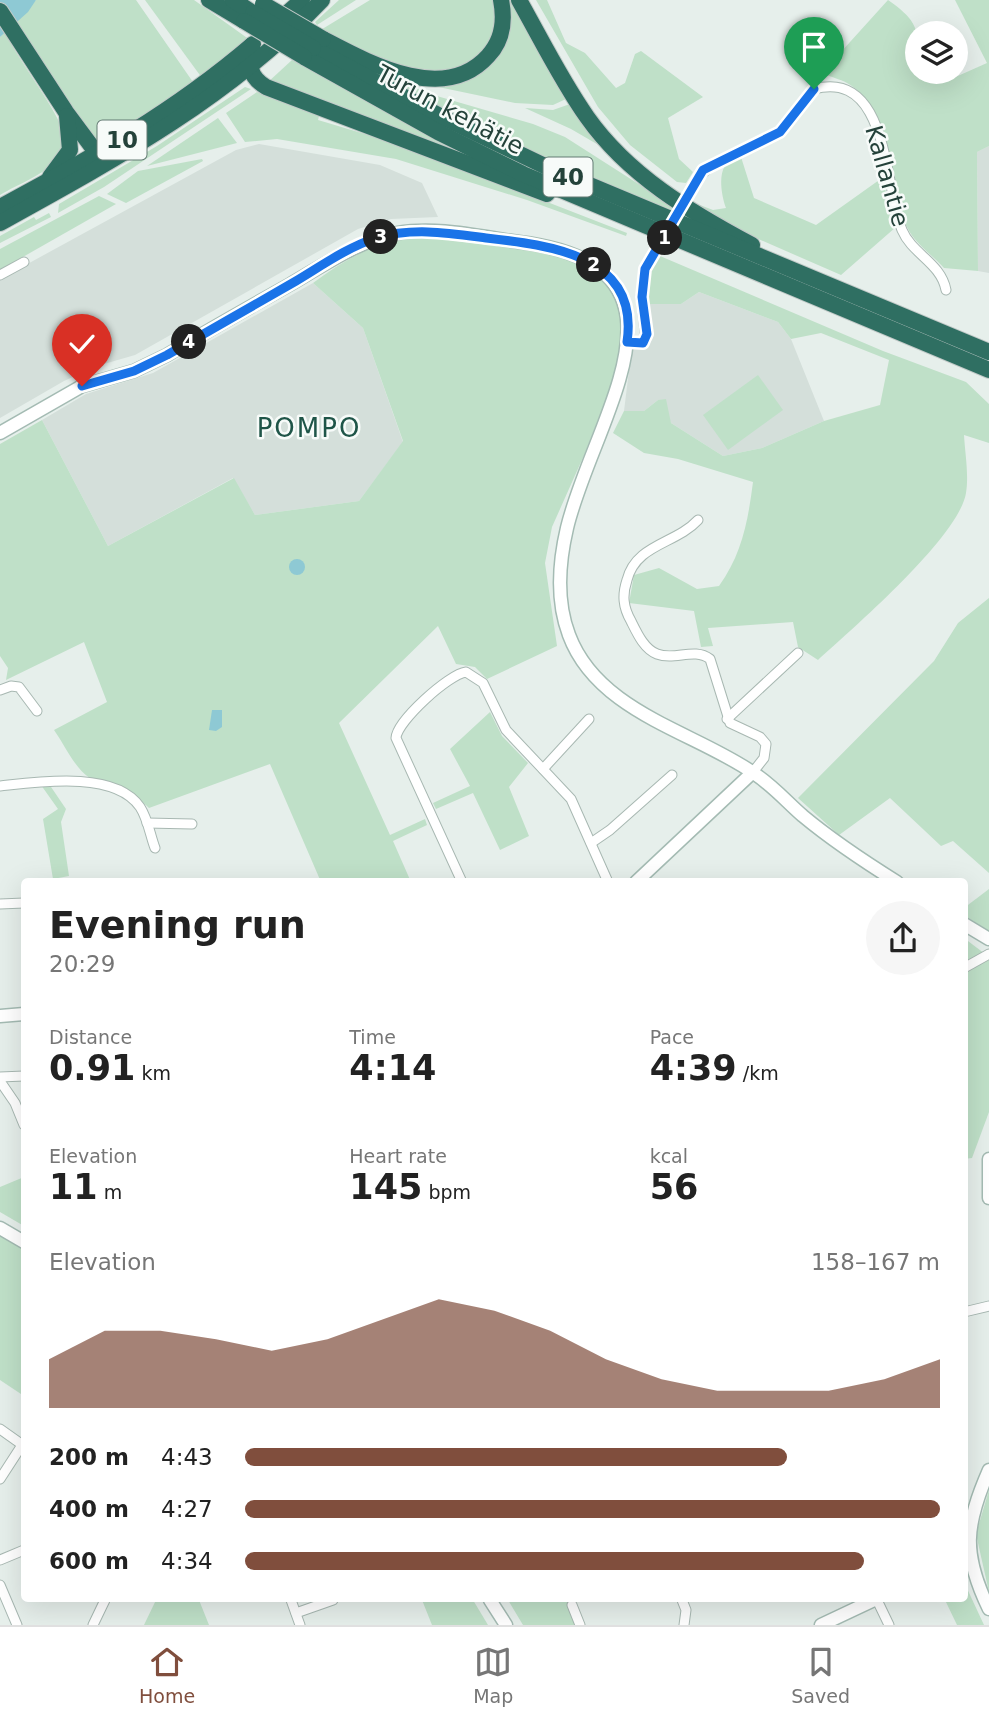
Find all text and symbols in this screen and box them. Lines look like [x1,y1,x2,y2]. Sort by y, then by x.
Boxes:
pin [784,17,844,89]
map controls [905,21,968,84]
button: layers [905,21,968,84]
icon: arrive [795,28,833,66]
street label: Turun kehätie [371,59,528,161]
road number: 10 [97,120,146,160]
street label: Kallantie [859,122,915,230]
road number: 40 [544,158,592,196]
pin: 3 [364,219,398,254]
pin: 1 [648,220,682,256]
text: 3 [374,225,387,247]
text: 1 [658,226,671,248]
pin: 2 [576,247,612,282]
text: 2 [587,253,600,275]
pin [52,314,112,386]
pin: 4 [172,324,206,360]
icon: check [63,325,101,363]
text: 4 [182,330,195,352]
district label: POMPO [257,413,361,443]
button: share [866,901,940,975]
text: Evening run [49,903,306,947]
text: 20:29 [49,951,115,977]
text: Distance [49,1026,132,1048]
text: Time [349,1026,396,1048]
text: Pace [650,1026,694,1048]
text: 0.91 [49,1048,135,1088]
text: 4:14 [349,1048,436,1088]
text: 4:39 [650,1048,737,1088]
text: km [135,1062,171,1084]
text: /km [737,1062,779,1084]
text: Elevation [49,1145,137,1167]
text: Heart rate [349,1145,447,1167]
text: kcal [650,1145,688,1167]
text: 11 [49,1167,98,1207]
text: 145 [349,1167,422,1207]
text: 56 [650,1167,698,1207]
text: m [98,1181,122,1203]
text: bpm [422,1181,471,1203]
text: Elevation [49,1249,156,1275]
text: 158–167 m [811,1249,940,1275]
text: 200 m [49,1444,129,1470]
text: 4:43 [161,1444,213,1470]
text: 400 m [49,1496,129,1522]
text: 4:27 [161,1496,213,1522]
text: 600 m [49,1548,129,1574]
text: 4:34 [161,1548,213,1574]
tab: Home [139,1643,195,1707]
tab: Map [473,1643,513,1707]
tab: Saved [791,1643,850,1707]

